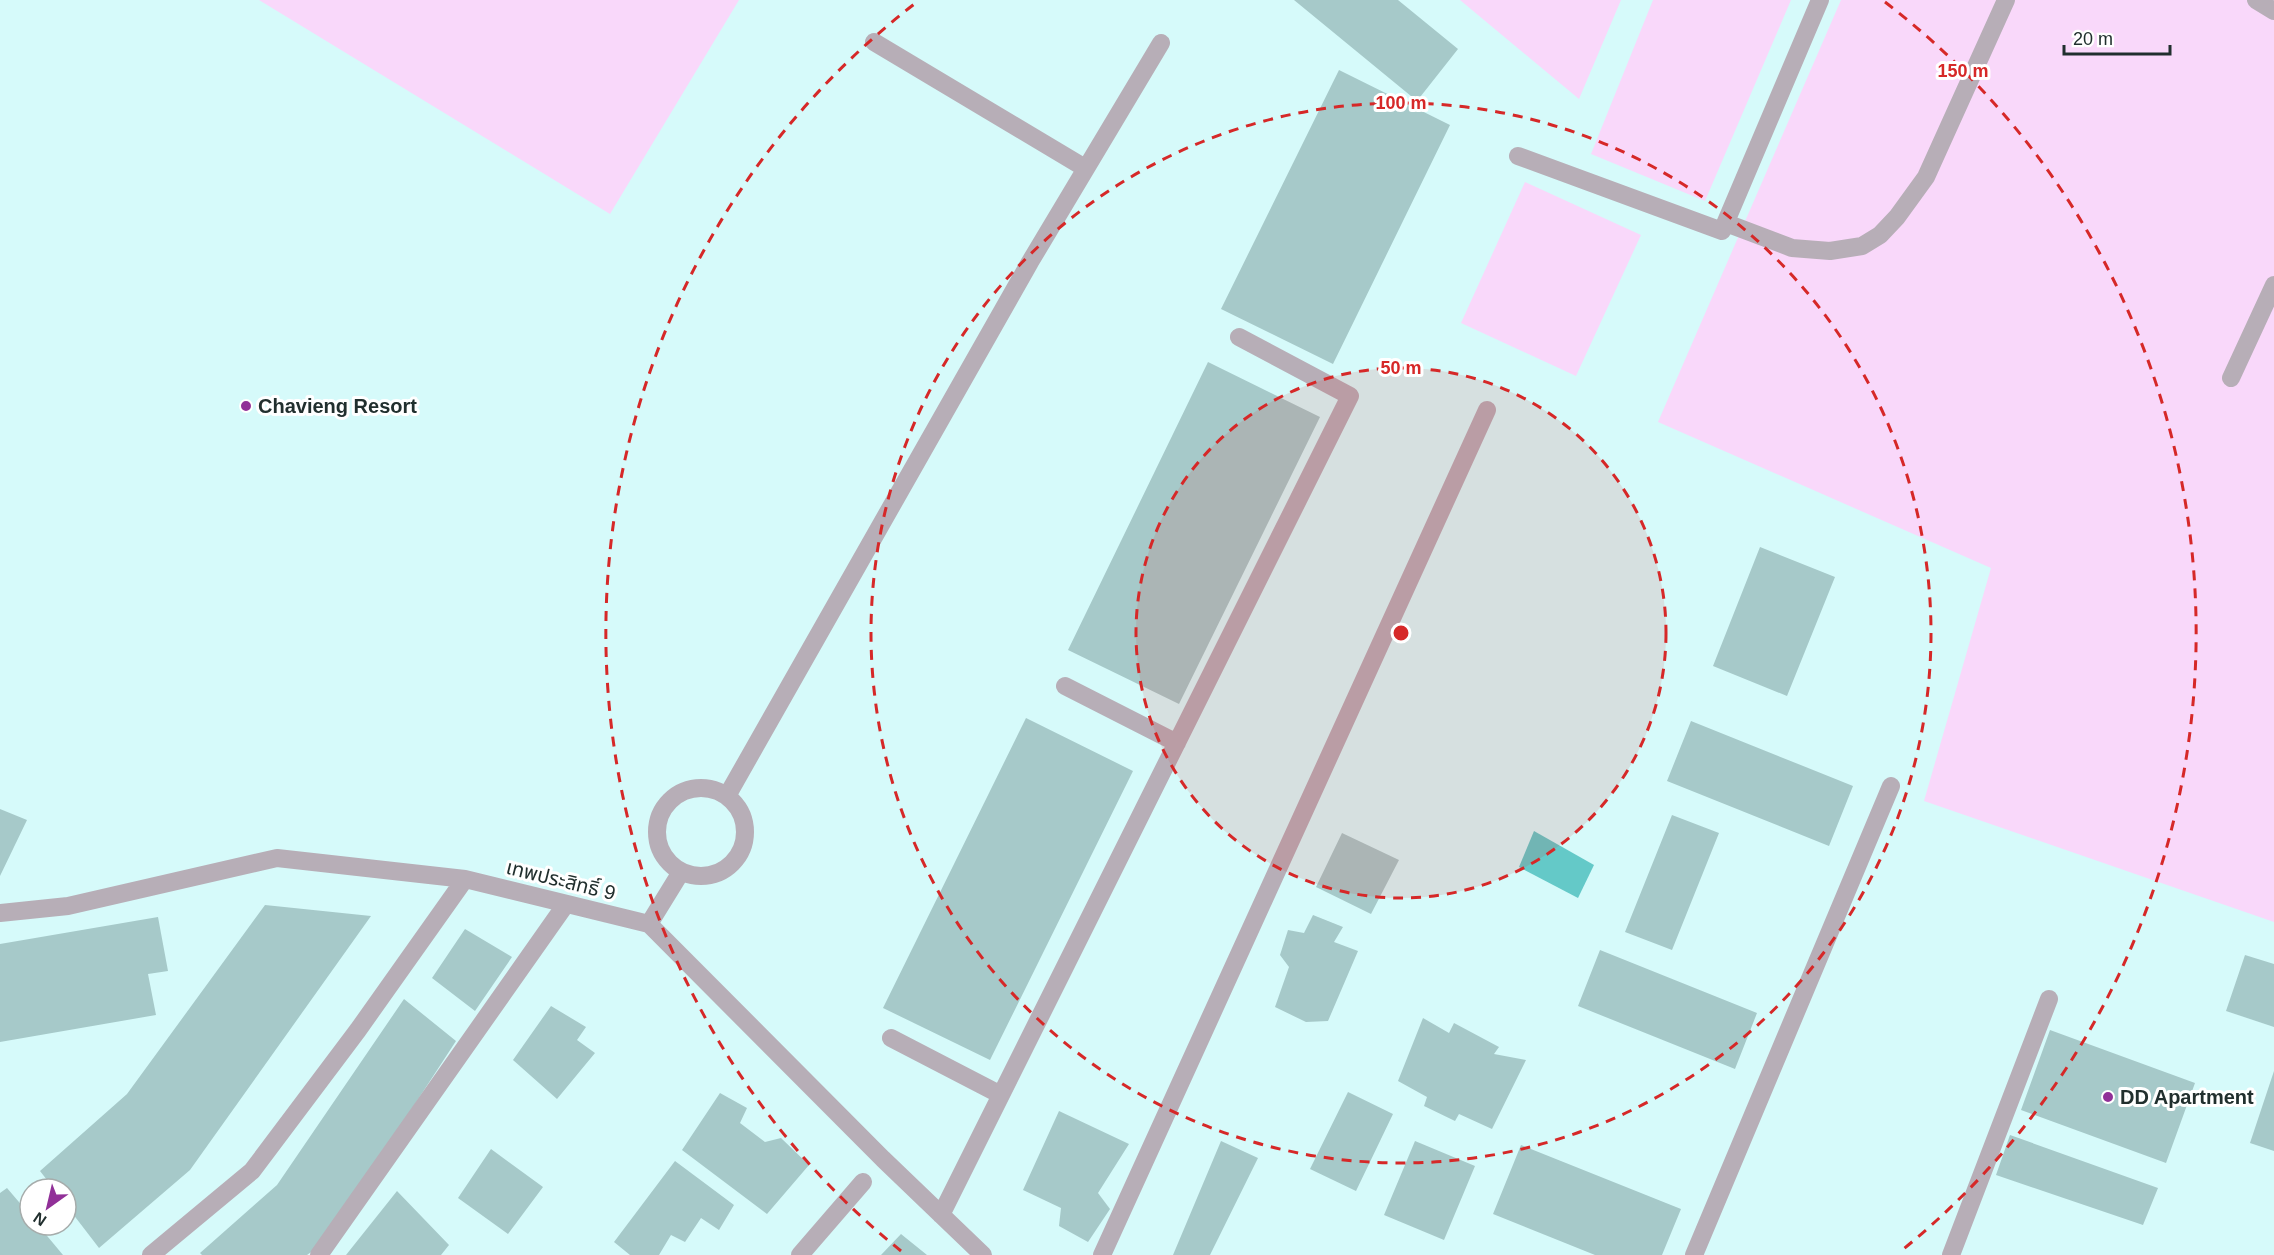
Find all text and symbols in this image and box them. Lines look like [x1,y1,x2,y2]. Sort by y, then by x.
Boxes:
scale bar [2064,18,2170,56]
text: 20 m [2073,29,2113,49]
text: 150 m [1937,61,1989,81]
text: 100 m [1375,93,1427,113]
text: 50 m [1380,358,1422,378]
place label: Chavieng Resort [258,395,417,417]
marker: Chavieng Resort [239,399,253,413]
centre of rings [1391,623,1411,643]
street label: เทพประสิทธิ์ 9 [504,855,618,904]
place label: DD Apartment [2120,1086,2254,1108]
marker: DD Apartment [2101,1090,2115,1104]
north arrow [18,1177,78,1237]
text: N [30,1209,49,1229]

